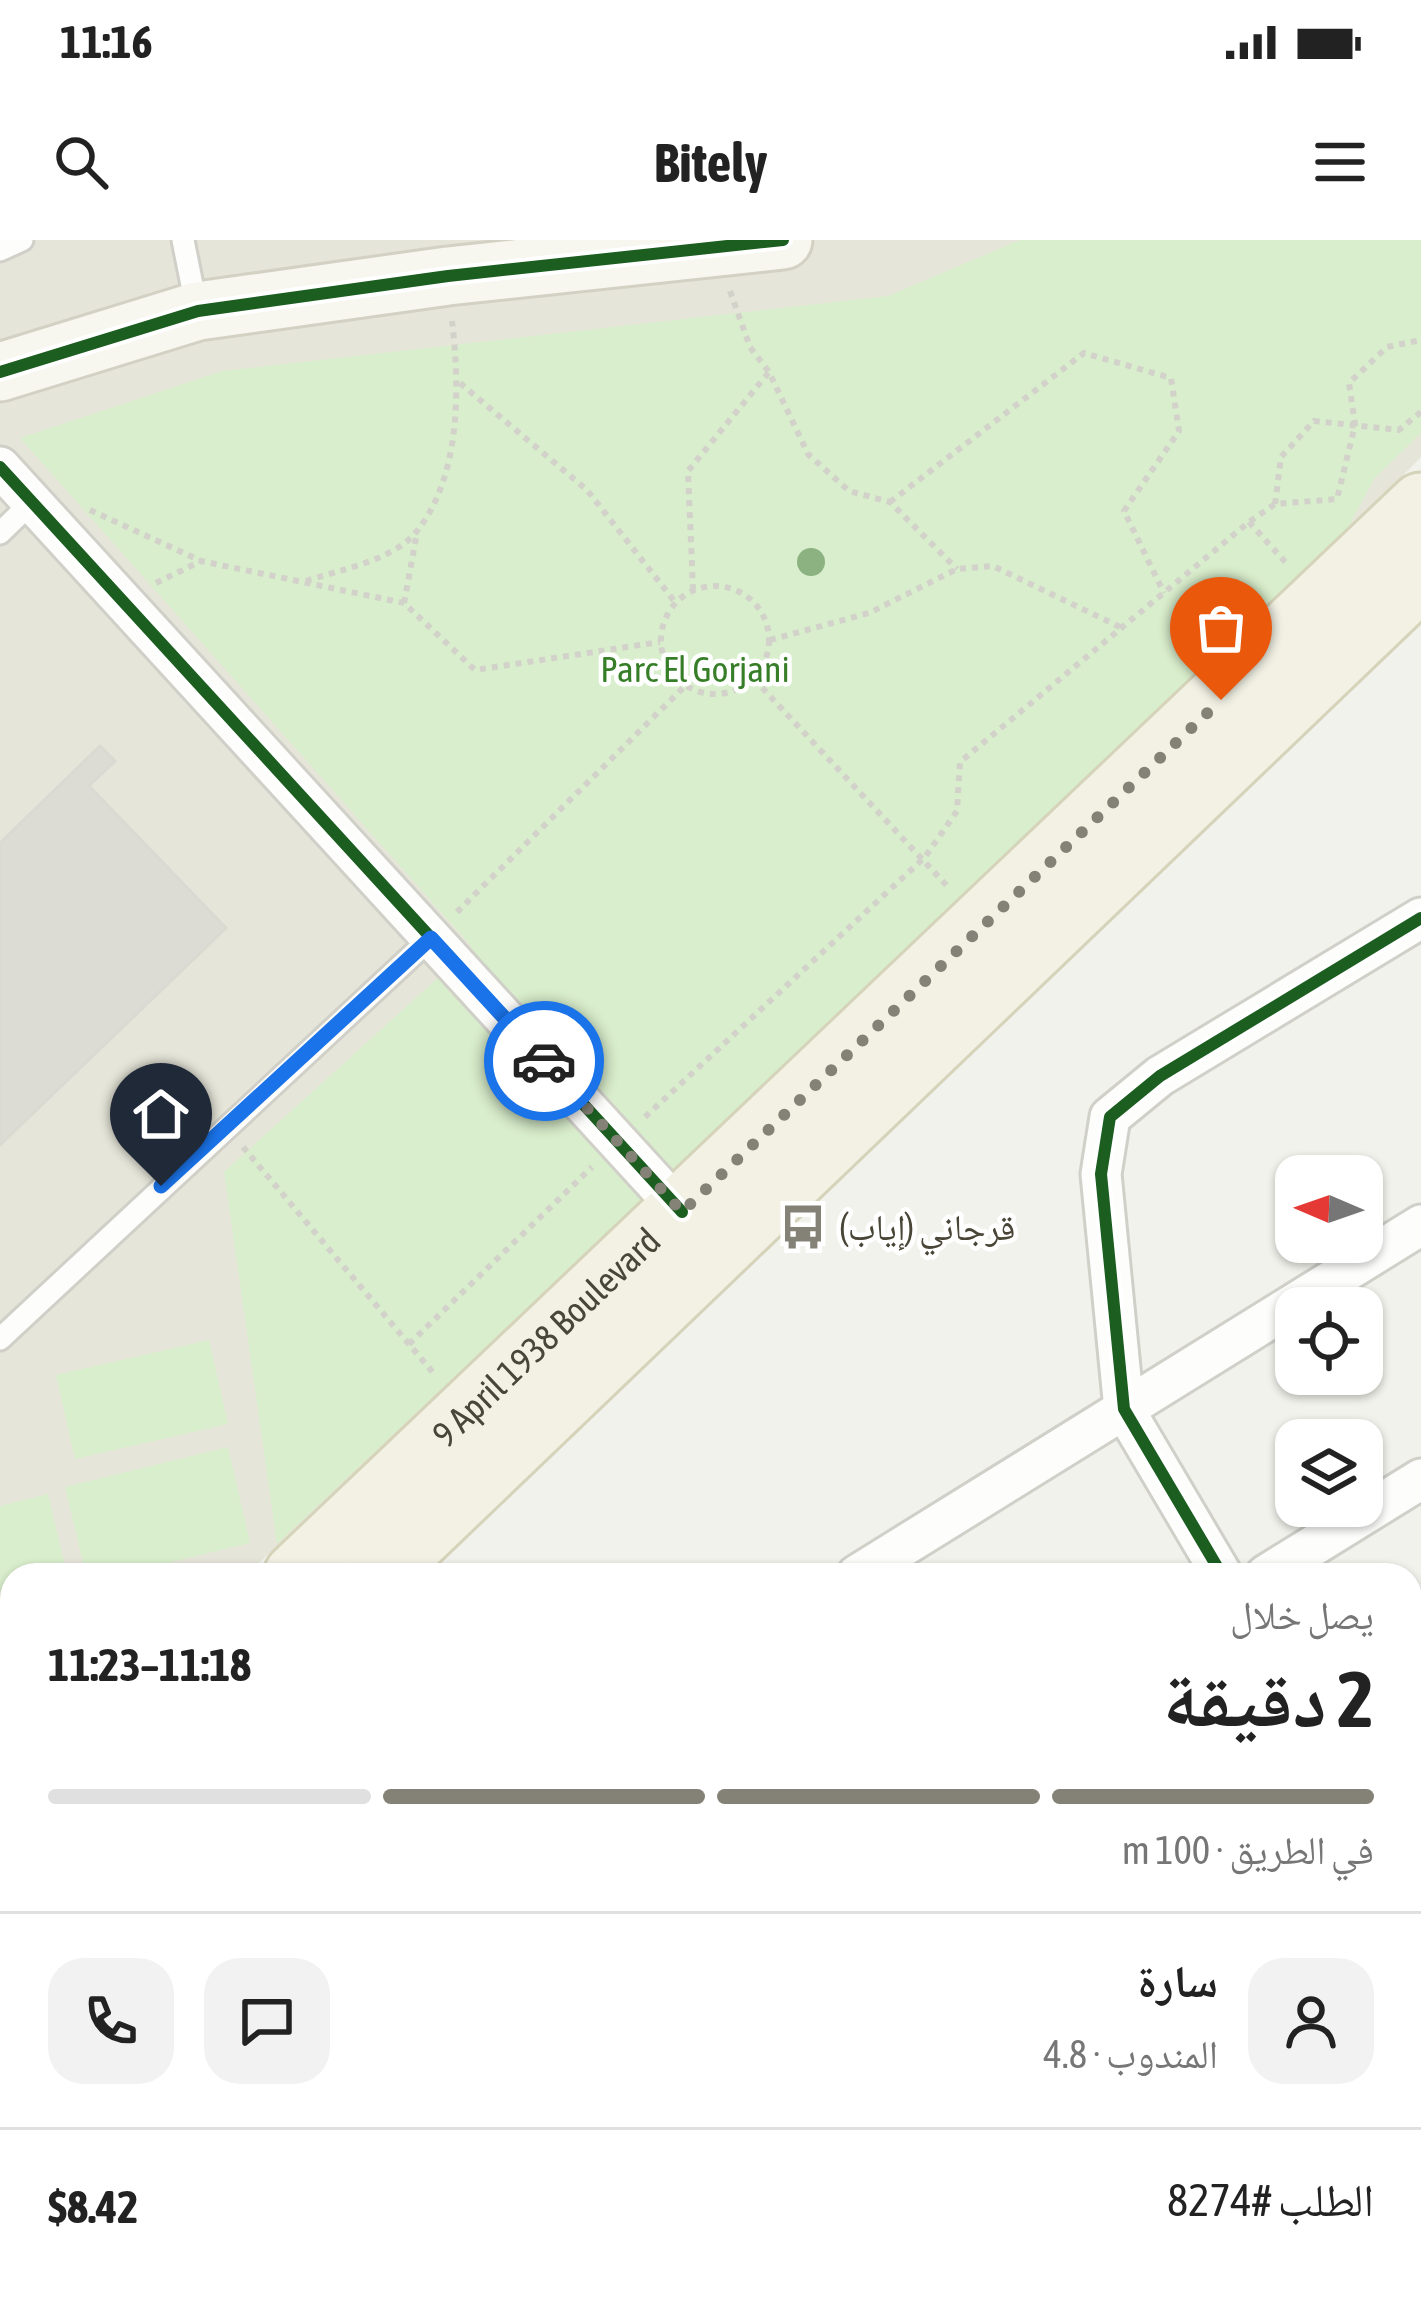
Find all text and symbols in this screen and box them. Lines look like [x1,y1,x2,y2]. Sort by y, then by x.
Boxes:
text: 11:16 [60,16,153,68]
icon: search [48,129,114,195]
icon: menu [1307,129,1373,195]
text: Bitely [654,132,767,193]
pin [1170,577,1272,700]
icon: bag [1188,595,1254,661]
park label: Parc El Gorjani [600,648,790,690]
courier [484,1001,604,1121]
icon: car [511,1028,577,1094]
pin [110,1063,212,1186]
icon: home [128,1081,194,1147]
north arrow [1275,1155,1383,1263]
map controls [1275,1155,1383,1527]
bus stop icon: قرجاني (إياب) [778,1202,828,1252]
place label: قرجاني (إياب) [839,1206,1015,1256]
street label: 9 April 1938 Boulevard [424,1219,668,1455]
button: locate [1275,1287,1383,1395]
button: layers [1275,1419,1383,1527]
text: يصل خلال [1230,1593,1374,1637]
text: 11:18–11:23 [48,1639,251,1691]
text: 2 دقيقة [1163,1654,1374,1744]
text: في الطريق · 100 m [1122,1828,1374,1872]
text: سارة [1137,1955,1218,2007]
button: phone [48,1958,174,2084]
button: chat [204,1958,330,2084]
button: person [1248,1958,1374,2084]
text: المندوب · 4.8 [1043,2032,1218,2076]
text: الطلب #8274 [1167,2174,1374,2226]
text: $8.42 [48,2181,138,2233]

